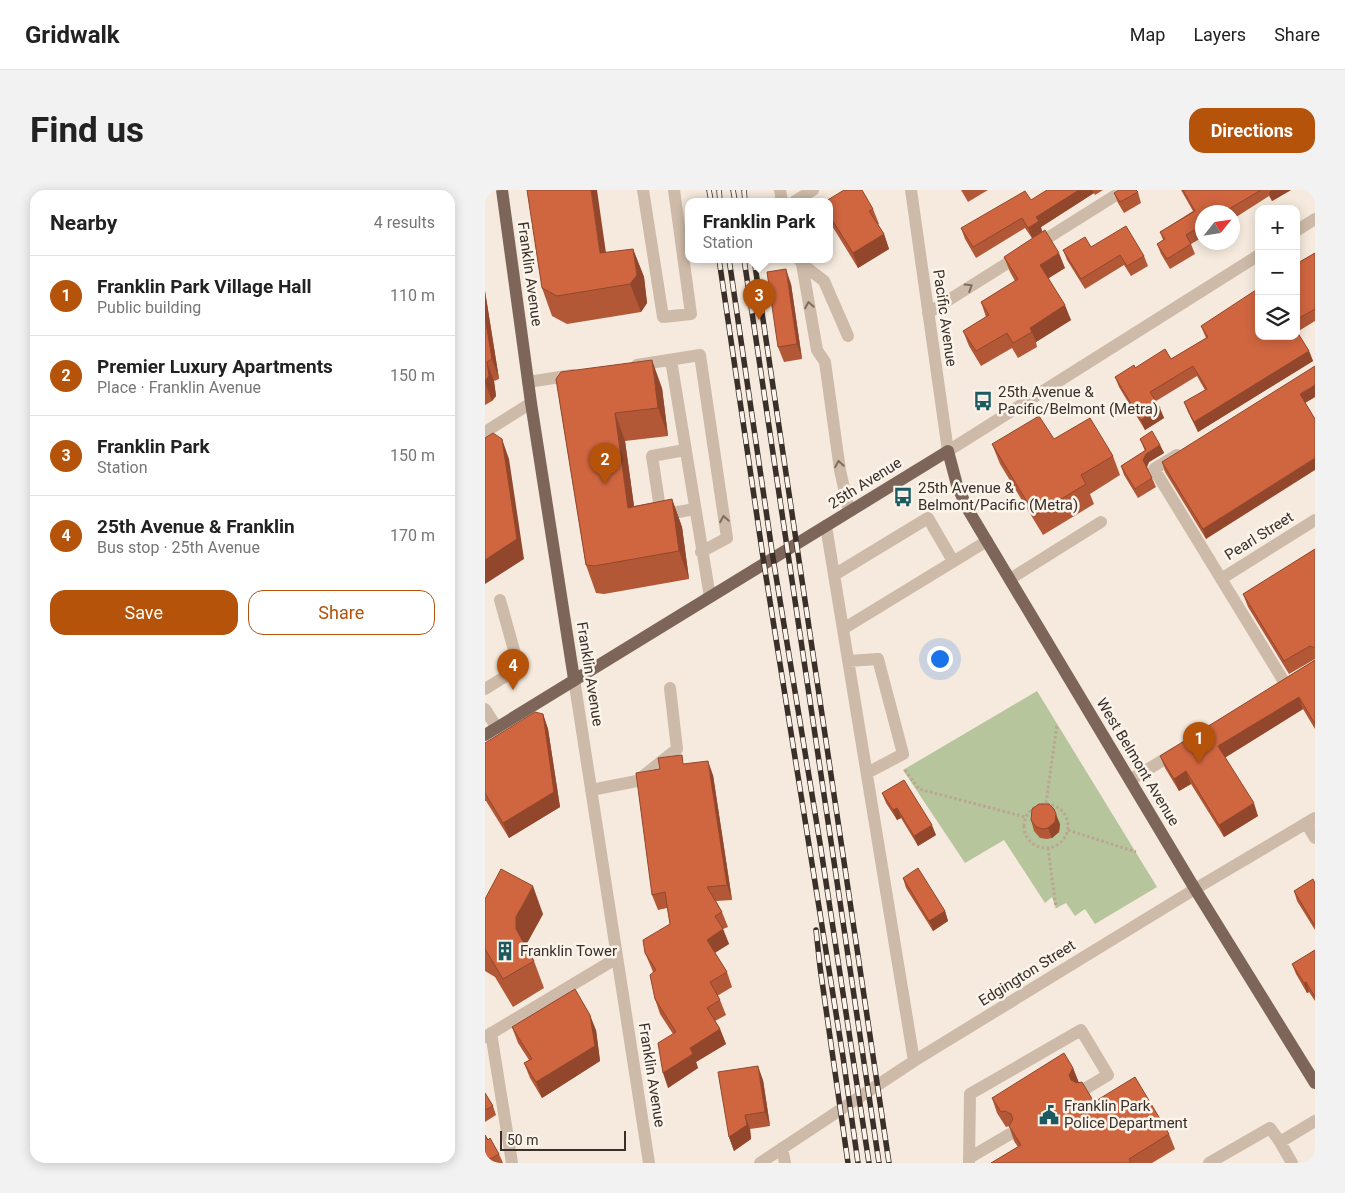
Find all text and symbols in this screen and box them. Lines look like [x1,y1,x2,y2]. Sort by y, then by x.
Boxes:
text: Gridwalk [25,21,120,49]
text: Map [1130,24,1165,45]
text: Layers [1193,24,1246,45]
text: Share [1274,24,1320,45]
button: Directions [1189,108,1315,153]
text: Find us [30,110,144,151]
popup [685,198,833,263]
north arrow [1195,205,1240,250]
map controls [1255,205,1300,340]
button: + [1255,205,1300,250]
text: Franklin Park [703,210,815,233]
text: Nearby [50,211,117,235]
text: 4 results [374,213,435,232]
street label: Franklin Avenue [514,221,546,327]
text: Station [703,233,753,252]
button: − [1255,250,1300,295]
street label: Pacific Avenue [929,268,961,368]
text: Franklin Park Village Hall [97,275,312,298]
pin: 3 [743,279,775,320]
one-way arrow [964,283,973,293]
text: 1 [61,286,71,305]
text: 110 m [390,286,435,305]
button: layers [1255,295,1300,340]
text: Public building [97,298,201,317]
one-way arrow [805,301,815,310]
text: Premier Luxury Apartments [97,355,333,378]
text: 2 [61,366,71,385]
text: 150 m [390,366,435,385]
text: Place · Franklin Avenue [97,378,261,397]
place label: 25th Avenue & Pacific/Belmont (Metra) [998,383,1158,418]
bus stop icon: 25th Avenue & Pacific/Belmont (Metra) [972,390,994,412]
text: Franklin Park [97,435,210,458]
pin: 2 [589,443,621,484]
text: 3 [61,446,71,465]
text: 150 m [390,446,435,465]
street label: 25th Avenue [825,453,905,513]
text: Station [97,458,148,477]
one-way arrow [835,459,845,468]
place label: 25th Avenue & Belmont/Pacific (Metra) [918,479,1078,514]
bus stop icon: 25th Avenue & Belmont/Pacific (Metra) [892,486,914,508]
street label: Pearl Street [1221,508,1297,564]
text: 25th Avenue & Franklin [97,515,295,538]
one-way arrow [720,515,730,523]
text: 4 [61,526,71,545]
text: 170 m [390,526,435,545]
text: Bus stop · 25th Avenue [97,538,260,557]
button: Save [50,590,238,635]
button: Share [248,590,435,635]
street label: Franklin Avenue [573,621,607,727]
your location [927,646,953,672]
pin: 4 [497,649,529,690]
street label: West Belmont Avenue [1093,695,1183,829]
pin: 1 [1183,722,1215,763]
street label: Edgington Street [975,936,1079,1010]
building icon: Franklin Tower [494,940,516,962]
place label: Franklin Tower [520,942,617,960]
street label: Franklin Avenue [635,1022,669,1128]
place label: Franklin Park Police Department [1064,1097,1188,1132]
public building icon: Franklin Park Police Department [1038,1104,1060,1126]
scale bar [500,1128,626,1151]
text: 50 m [507,1132,539,1148]

